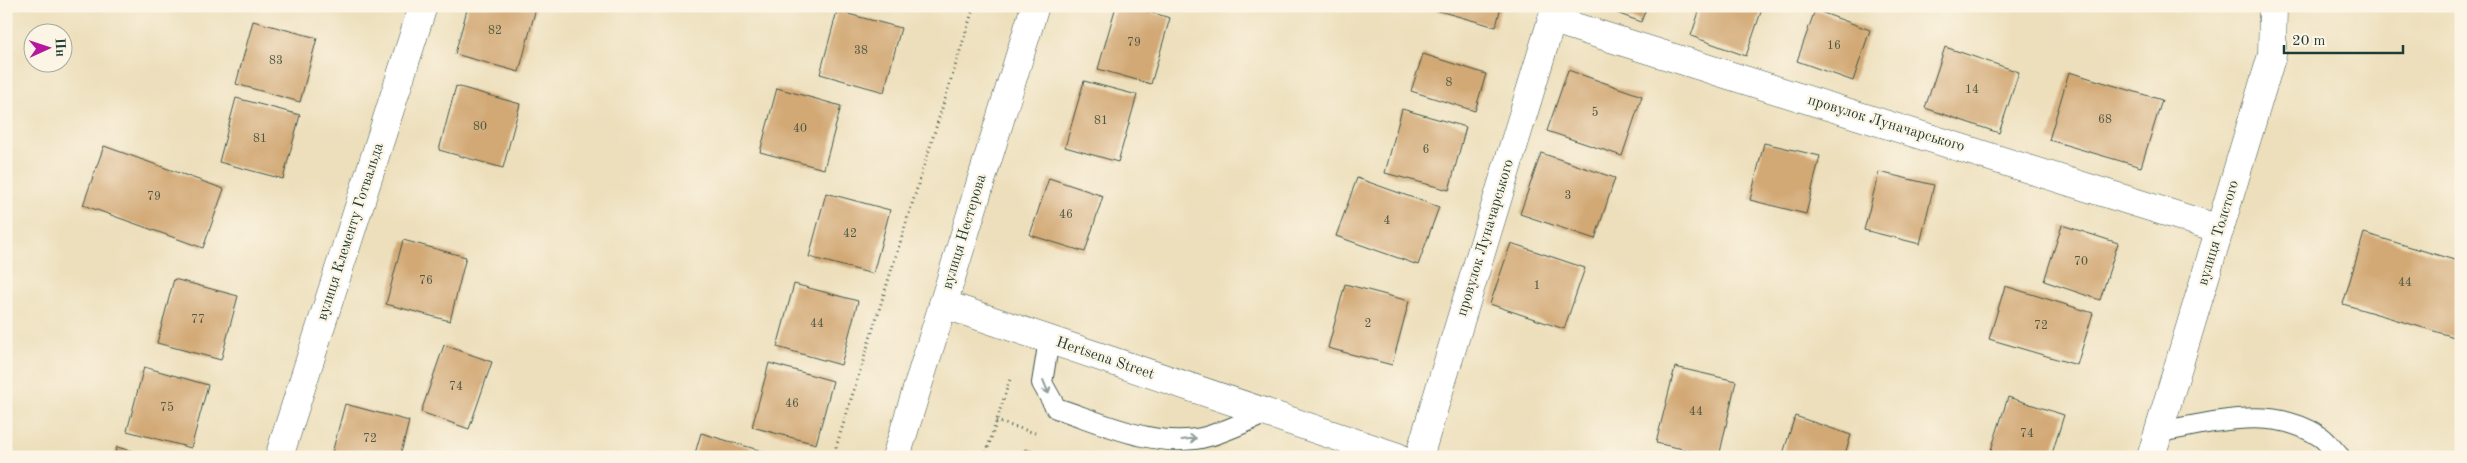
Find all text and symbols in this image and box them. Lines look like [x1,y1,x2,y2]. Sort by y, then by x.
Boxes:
north arrow [22,22,72,72]
scale bar [2284,22,2403,54]
house number: 82 [488,25,502,37]
text: 20 m [2292,34,2326,49]
text: Пн [52,37,67,57]
house number: 79 [1127,37,1141,49]
house number: 16 [1827,40,1841,52]
house number: 38 [854,45,868,57]
house number: 83 [269,55,283,67]
house number: 8 [1446,77,1453,89]
house number: 14 [1965,84,1979,96]
street label: провулок Луначарського [1806,93,1966,155]
house number: 5 [1592,106,1599,119]
house number: 68 [2098,114,2112,126]
house number: 81 [1094,115,1108,127]
house number: 80 [473,121,487,133]
house number: 40 [793,123,807,135]
house number: 81 [253,133,267,145]
street label: вулиця Клементу Готвальда [315,141,387,323]
house number: 6 [1423,144,1430,156]
street label: провулок Луначарського [1455,158,1517,318]
street label: вулиця Нестерова [940,172,990,291]
street label: вулиця Толстого [2196,179,2242,287]
house number: 3 [1565,190,1571,202]
house number: 79 [147,191,161,203]
house number: 46 [1059,209,1073,221]
house number: 4 [1384,215,1391,227]
house number: 42 [843,228,857,240]
house number: 70 [2074,256,2088,268]
house number: 76 [419,275,433,287]
house number: 44 [2398,277,2412,289]
house number: 1 [1534,280,1540,292]
house number: 77 [191,314,205,326]
house number: 44 [810,318,824,330]
house number: 2 [1365,318,1371,330]
house number: 72 [2034,320,2048,332]
street label: Hertsena Street [1054,335,1156,383]
one-way arrow [1042,380,1051,395]
house number: 74 [449,381,463,393]
house number: 46 [785,398,799,410]
house number: 75 [160,401,174,414]
house number: 44 [1689,406,1703,418]
house number: 74 [2020,428,2034,440]
house number: 72 [363,433,377,445]
one-way arrow [1181,434,1197,444]

